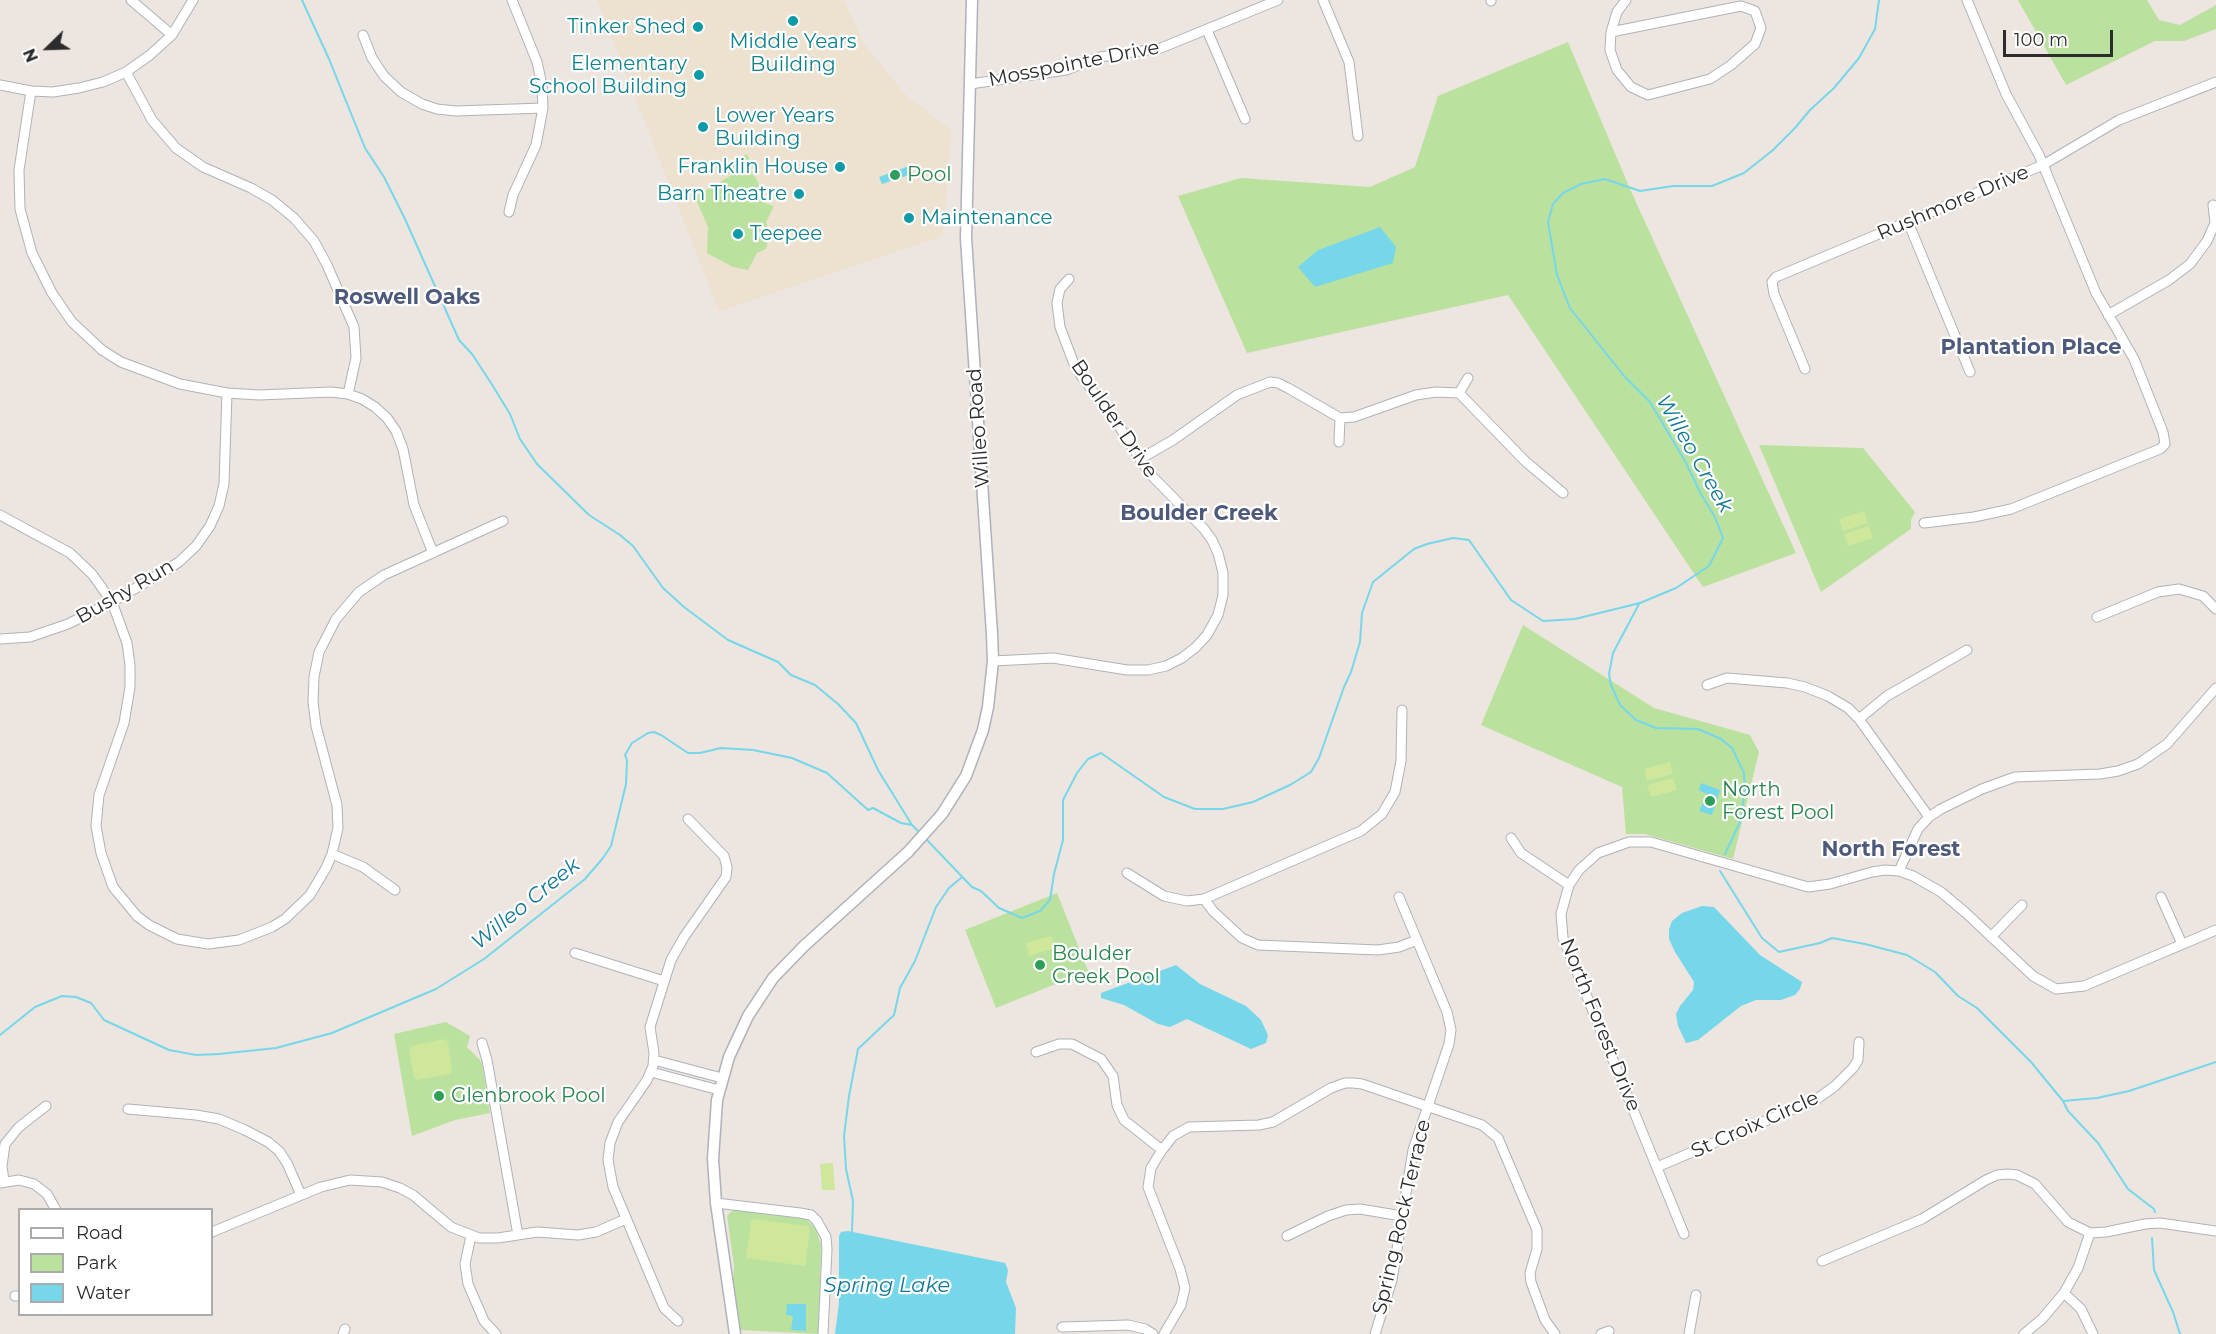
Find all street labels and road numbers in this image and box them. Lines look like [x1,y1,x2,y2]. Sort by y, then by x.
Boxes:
street label: Mosspointe Drive [987,36,1161,92]
street label: Rushmore Drive [1874,160,2032,246]
street label: Boulder Drive [1066,355,1162,483]
street label: Willeo Road [963,367,995,489]
street label: Bushy Run [72,554,178,630]
street label: North Forest Drive [1554,935,1646,1115]
street label: St Croix Circle [1687,1086,1823,1164]
street label: Spring Rock Terrace [1368,1117,1436,1317]

